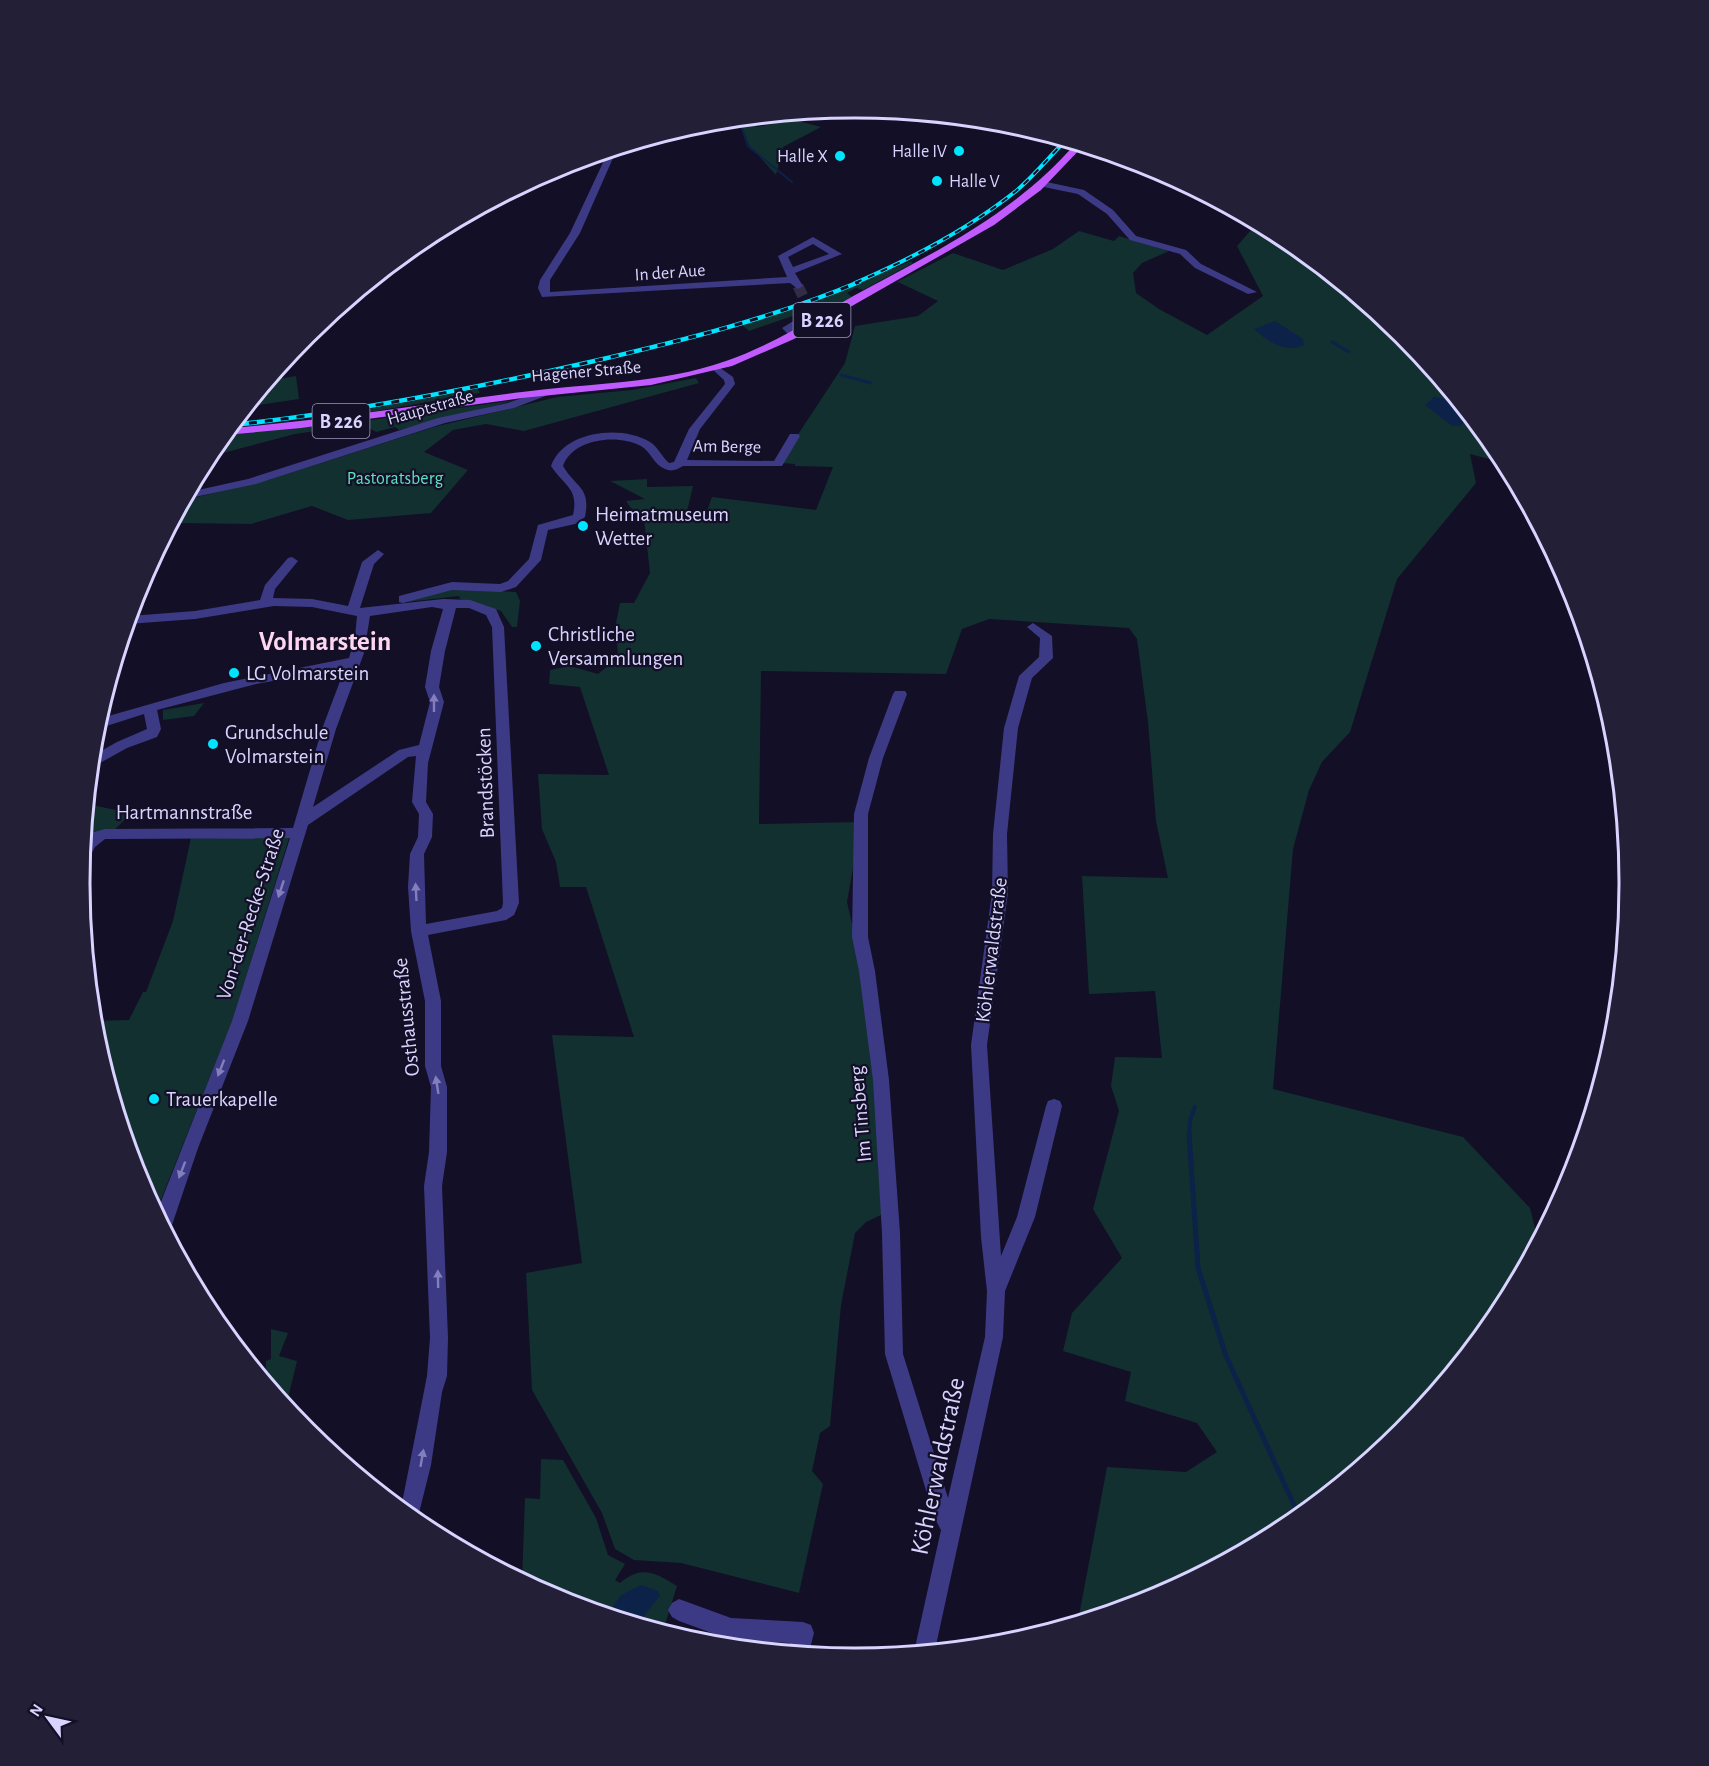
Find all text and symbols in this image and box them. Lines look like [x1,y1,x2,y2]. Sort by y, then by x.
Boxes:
place label: Halle IV [892,143,948,161]
marker: Halle IV [952,144,966,158]
place label: Halle X [777,148,828,166]
marker: Halle X [833,149,847,163]
place label: Halle V [949,173,1000,191]
marker: Halle V [930,174,944,188]
street label: In der Aue [634,262,706,284]
road number: B 226 [794,303,850,337]
street label: Hagener Straße [530,358,642,386]
street label: Hauptstraße [385,387,476,429]
road number: B 226 [312,404,370,438]
street label: Am Berge [693,437,761,457]
park label: Pastoratsberg [347,470,443,488]
place label: Heimatmuseum Wetter [595,504,729,549]
marker: Heimatmuseum Wetter [576,519,590,533]
place label: Christliche Versammlungen [548,624,683,669]
district label: Volmarstein [259,628,391,655]
marker: Christliche Versammlungen [529,639,543,653]
place label: LG Volmarstein [246,663,369,684]
marker: LG Volmarstein [227,666,241,680]
one-way arrow [429,693,439,712]
place label: Grundschule Volmarstein [225,722,329,767]
street label: Brandstöcken [473,727,498,839]
marker: Grundschule Volmarstein [206,737,220,751]
street label: Hartmannstraße [116,802,252,823]
street label: Von-der-Recke-Straße [213,826,288,1003]
street label: Köhlerwaldstraße [972,876,1011,1024]
one-way arrow [276,880,285,898]
one-way arrow [412,882,421,901]
street label: Osthausstraße [390,957,423,1077]
one-way arrow [216,1059,225,1077]
street label: Im Tinsberg [846,1064,875,1163]
one-way arrow [432,1075,441,1094]
place label: Trauerkapelle [166,1089,278,1110]
marker: Trauerkapelle [147,1092,161,1106]
one-way arrow [176,1161,186,1179]
one-way arrow [433,1270,443,1289]
street label: Köhlerwaldstraße [906,1375,969,1557]
one-way arrow [418,1448,427,1467]
north arrow [18,1688,78,1748]
text: N [27,1701,46,1719]

